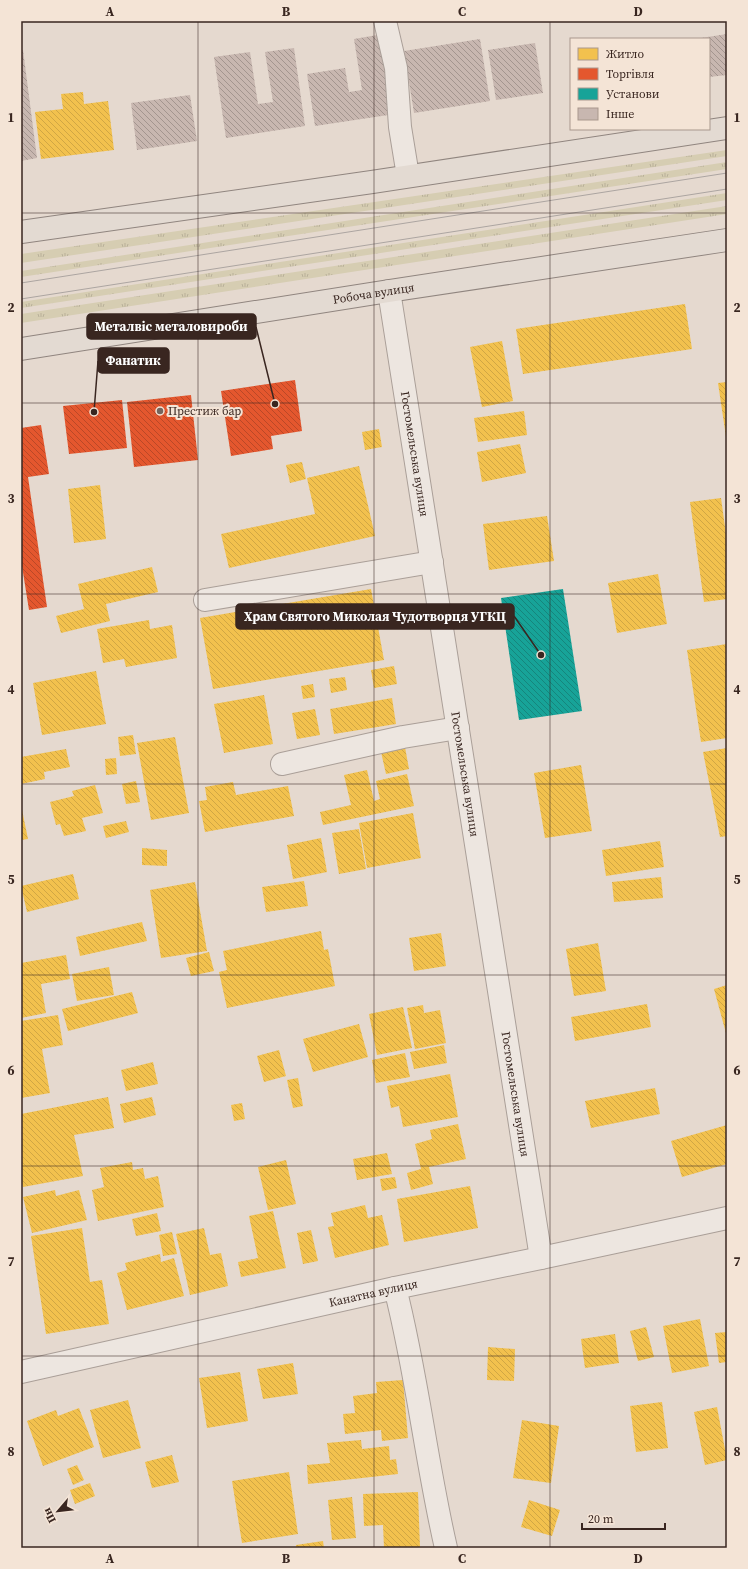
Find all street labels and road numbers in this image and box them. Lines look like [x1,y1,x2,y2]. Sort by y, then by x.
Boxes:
street label: Робоча вулиця [332,279,416,308]
street label: Гостомельська вулиця [397,390,432,518]
street label: Гостомельська вулиця [447,710,483,838]
street label: Гостомельська вулиця [498,1030,533,1158]
street label: Канатна вулиця [327,1276,419,1311]

